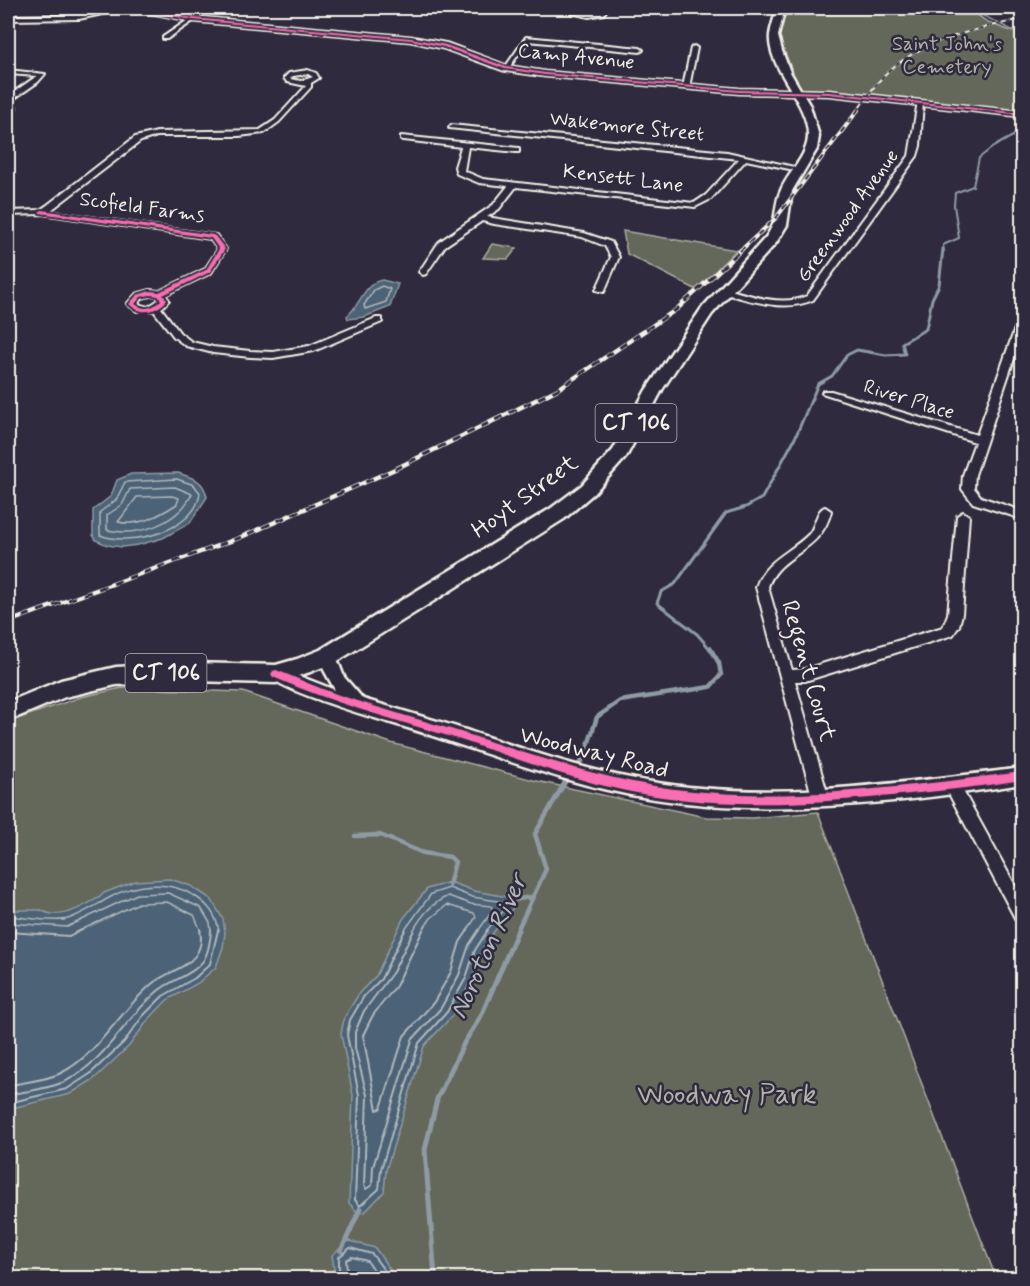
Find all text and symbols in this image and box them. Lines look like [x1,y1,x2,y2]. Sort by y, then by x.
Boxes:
park label: Saint John's Cemetery [892,31,1002,81]
street label: Camp Avenue [516,37,636,77]
street label: Wakemore Street [548,105,706,149]
street label: Greenwood Avenue [791,144,905,288]
street label: Kensett Lane [561,158,685,200]
street label: Scofield Farms [78,186,206,230]
street label: River Place [860,373,958,427]
road number: CT 106 [596,404,676,442]
street label: Hoyt Street [465,448,585,546]
street label: Regent Court [770,597,843,746]
road number: CT 106 [126,654,207,692]
street label: Woodway Road [516,720,672,786]
water label: Noroton River [442,867,537,1024]
park label: Woodway Park [637,1077,817,1114]

